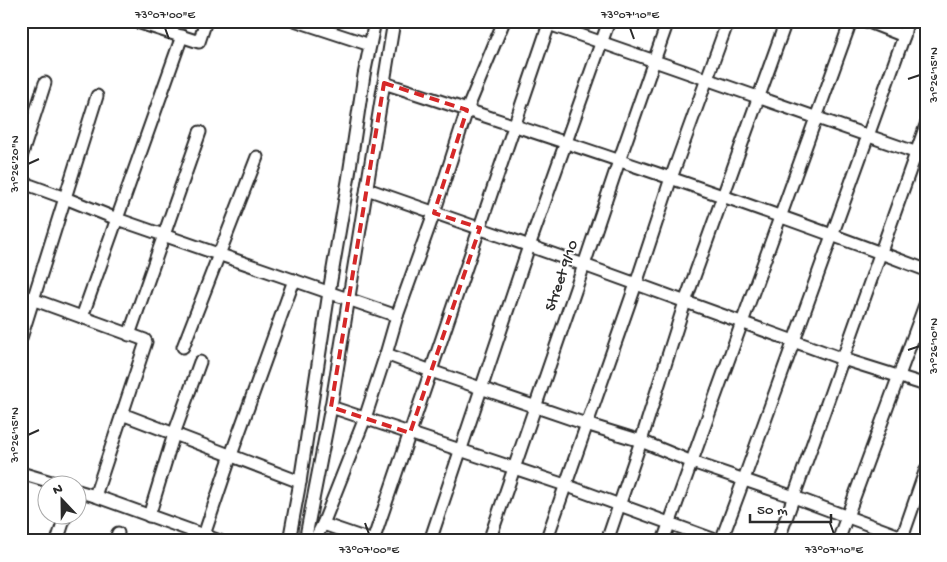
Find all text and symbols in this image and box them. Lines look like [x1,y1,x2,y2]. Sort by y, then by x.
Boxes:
text: 73°07'00"E [134,9,196,23]
text: 73°07'10"E [600,9,660,23]
text: 31°26'15"N [928,47,942,104]
text: 31°26'20"N [9,135,23,194]
street label: Street 9/10 [542,238,584,314]
text: 31°26'10"N [928,318,942,375]
text: 31°26'15"N [9,407,23,464]
north arrow [38,474,88,524]
text: N [51,481,65,500]
scale bar [750,492,831,524]
text: 50 m [757,502,788,520]
text: 73°07'00"E [338,544,400,558]
text: 73°07'10"E [804,544,864,558]

